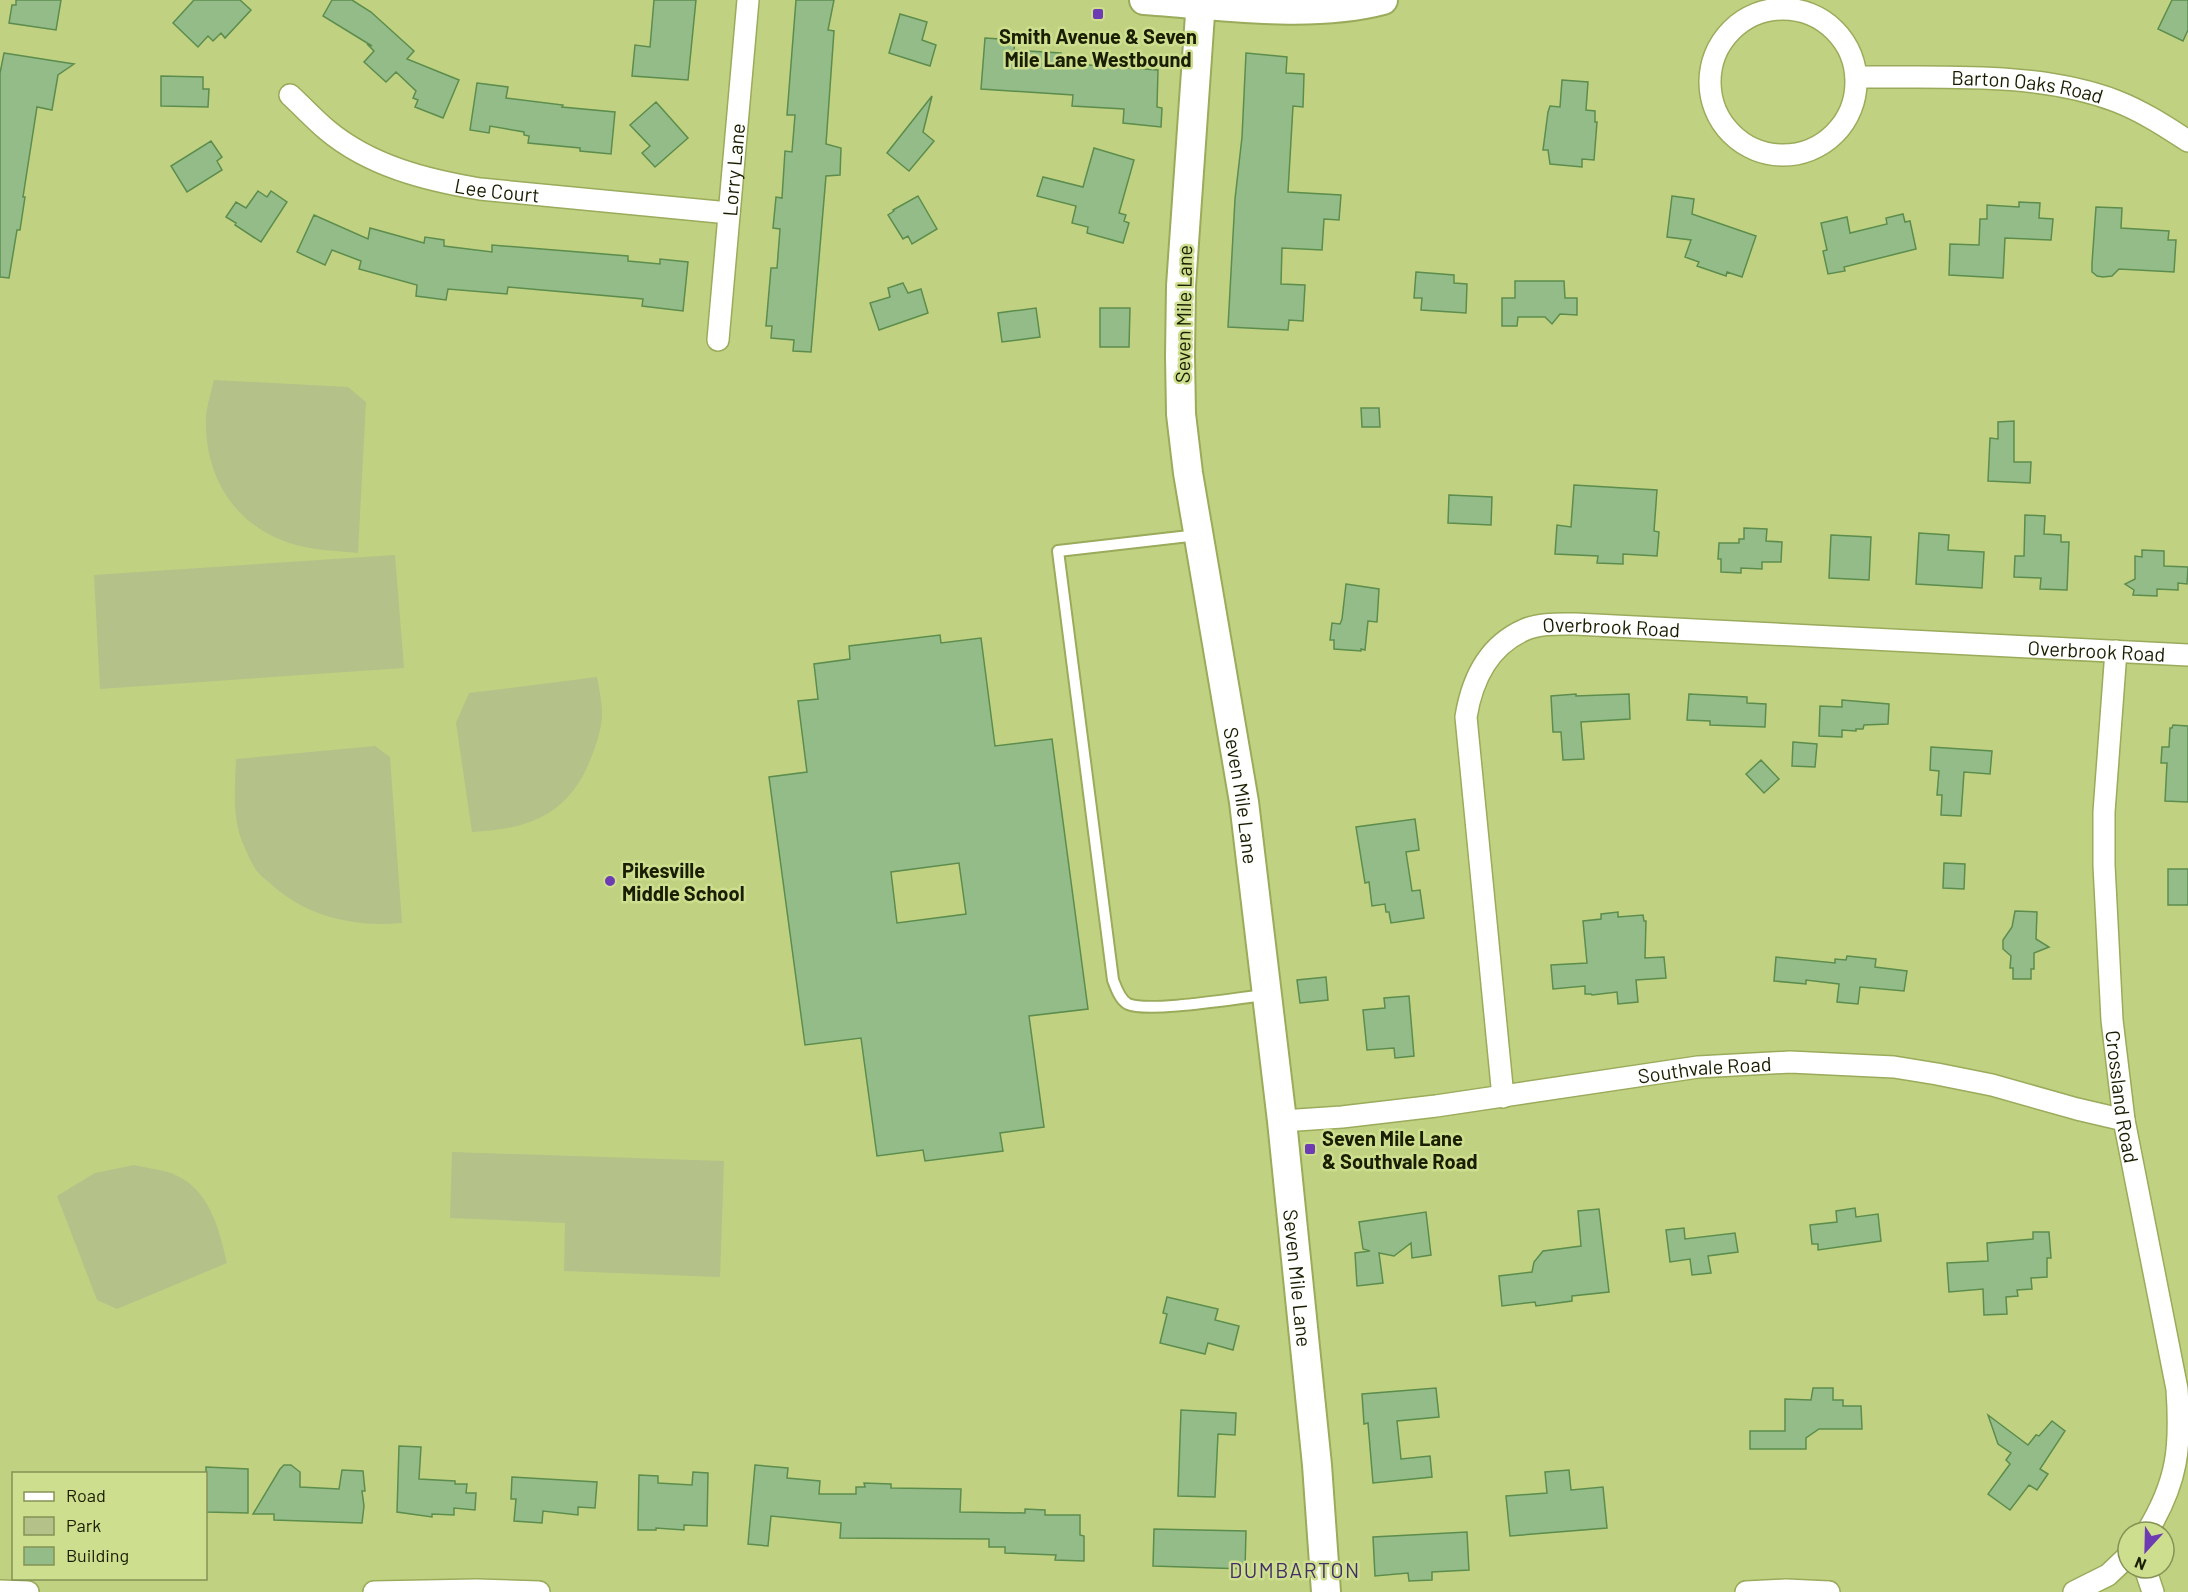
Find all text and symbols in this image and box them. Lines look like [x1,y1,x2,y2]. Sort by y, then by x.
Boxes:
marker: Smith Avenue & Seven Mile Lane Westbound [1091,7,1105,21]
place label: Smith Avenue & Seven Mile Lane Westbound [999,24,1197,71]
street label: Barton Oaks Road [1951,65,2106,108]
street label: Lorry Lane [717,122,749,217]
street label: Lee Court [453,173,541,207]
street label: Seven Mile Lane [1170,245,1196,383]
street label: Overbrook Road [1541,612,1681,641]
street label: Overbrook Road [2027,635,2166,666]
street label: Seven Mile Lane [1219,725,1263,865]
place label: Pikesville Middle School [622,858,745,905]
marker: Pikesville Middle School [603,874,617,888]
street label: Crossland Road [2101,1029,2144,1165]
street label: Southvale Road [1636,1051,1772,1088]
place label: Seven Mile Lane & Southvale Road [1322,1126,1478,1173]
marker: Seven Mile Lane & Southvale Road [1303,1142,1317,1156]
street label: Seven Mile Lane [1279,1208,1317,1348]
legend [12,1472,207,1580]
text: Road [66,1484,106,1506]
text: Park [66,1514,101,1536]
north arrow [2116,1520,2176,1580]
text: Building [66,1544,129,1566]
text: N [2132,1554,2149,1575]
district label: DUMBARTON [1229,1557,1361,1582]

